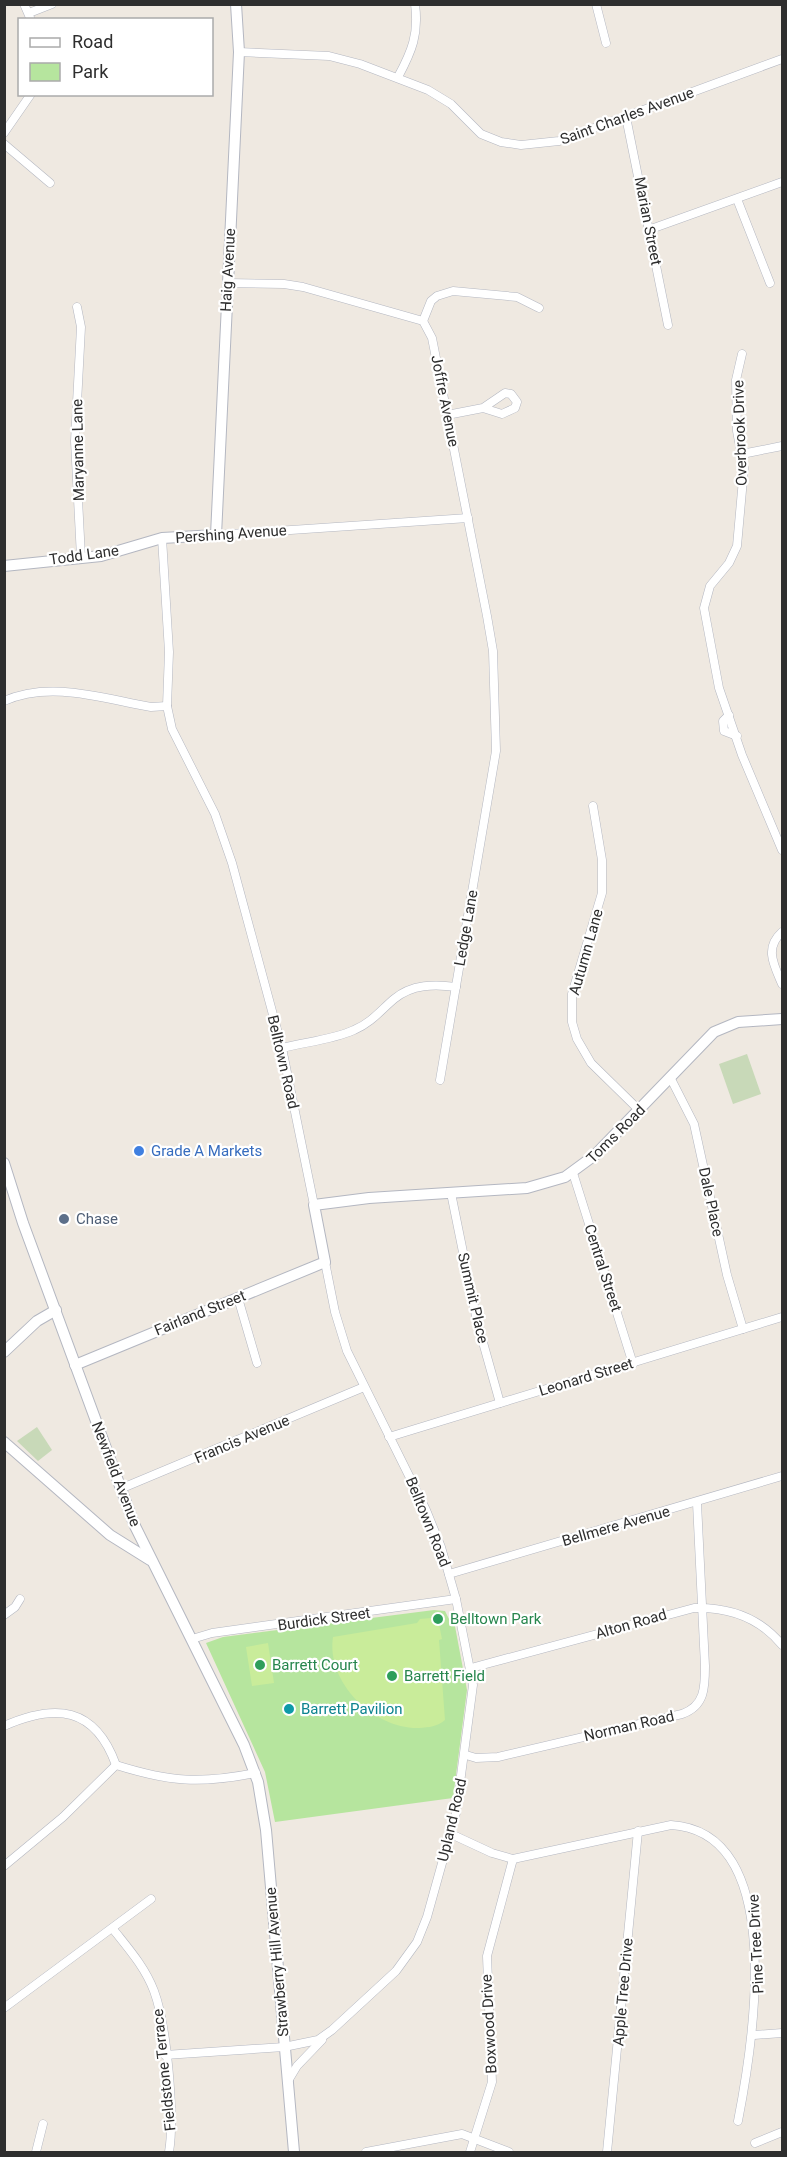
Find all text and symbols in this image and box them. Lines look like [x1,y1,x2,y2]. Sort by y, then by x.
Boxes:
legend [18,18,213,96]
text: Road [72,31,113,52]
text: Park [72,61,109,82]
street label: Saint Charles Avenue [558,83,696,149]
street label: Marian Street [631,175,665,267]
street label: Haig Avenue [217,228,239,312]
street label: Joffre Avenue [427,354,463,448]
street label: Overbrook Drive [729,380,751,486]
street label: Maryanne Lane [68,399,88,501]
street label: Pershing Avenue [175,521,287,547]
street label: Todd Lane [48,541,120,569]
street label: Ledge Lane [450,888,482,968]
street label: Autumn Lane [565,907,607,997]
street label: Belltown Road [263,1013,303,1111]
street label: Toms Road [583,1101,649,1167]
place label: Grade A Markets [151,1142,262,1160]
marker: Grade A Markets [132,1144,146,1158]
street label: Dale Place [695,1166,727,1238]
place label: Chase [76,1210,118,1228]
marker: Chase [57,1212,71,1226]
street label: Central Street [580,1222,626,1314]
street label: Summit Place [454,1251,492,1345]
street label: Fairland Street [152,1286,248,1339]
street label: Leonard Street [537,1354,635,1400]
street label: Francis Avenue [192,1411,292,1467]
street label: Newfield Avenue [88,1419,144,1529]
street label: Belltown Road [402,1474,454,1570]
street label: Bellmere Avenue [560,1502,672,1550]
street label: Burdick Street [276,1604,372,1634]
street label: Alton Road [593,1605,669,1643]
place label: Belltown Park [450,1610,542,1628]
marker: Belltown Park [431,1612,445,1626]
place label: Barrett Court [272,1656,358,1674]
marker: Barrett Court [253,1658,267,1672]
place label: Barrett Field [404,1667,485,1685]
marker: Barrett Field [385,1669,399,1683]
place label: Barrett Pavilion [301,1700,403,1718]
marker: Barrett Pavilion [282,1702,296,1716]
street label: Norman Road [582,1707,676,1745]
street label: Upland Road [434,1777,470,1863]
street label: Strawberry Hill Avenue [261,1886,293,2037]
street label: Pine Tree Drive [744,1894,768,1994]
street label: Apple Tree Drive [609,1937,637,2047]
street label: Boxwood Drive [477,1974,501,2074]
street label: Fieldstone Terrace [149,2008,179,2132]

